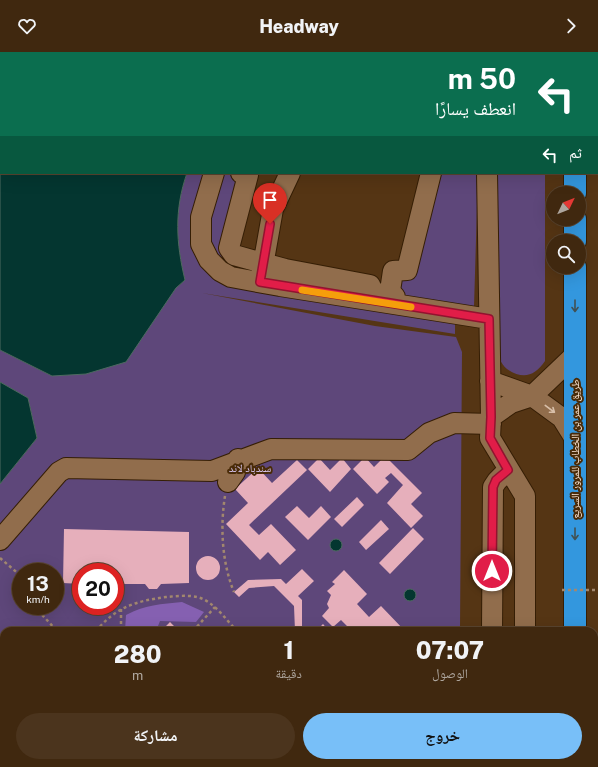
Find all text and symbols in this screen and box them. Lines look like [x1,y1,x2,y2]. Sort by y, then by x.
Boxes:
icon: heart [16,15,38,37]
icon: forward [560,15,582,37]
text: Headway [259,16,339,37]
text: 50 m [448,62,516,95]
icon: left [530,68,582,120]
text: انعطف يسارًا [435,98,516,119]
icon: left [539,144,561,166]
text: ثم [569,144,582,161]
pin [253,183,287,224]
north arrow [546,186,586,226]
map controls [546,186,586,274]
icon: arrive [259,189,281,211]
button: search [546,234,586,274]
one-way arrow [571,299,579,312]
street label: طريق عمر بن الخطاب للمرور السريع [569,379,582,519]
one-way arrow [544,405,555,414]
park label: سندباد لاند [229,462,271,474]
one-way arrow [571,527,579,540]
position arrow [471,550,513,592]
speed limit sign: 20 [72,563,124,615]
text: 13 [27,572,49,596]
text: km/h [26,593,50,605]
text: 1 [283,636,294,664]
text: 07:07 [416,636,484,664]
text: 280 [114,640,162,668]
text: دقيقة [275,666,302,681]
text: الوصول [432,666,468,681]
text: m [132,668,143,683]
button: مشاركة [16,713,295,759]
button: خروج [303,713,582,759]

